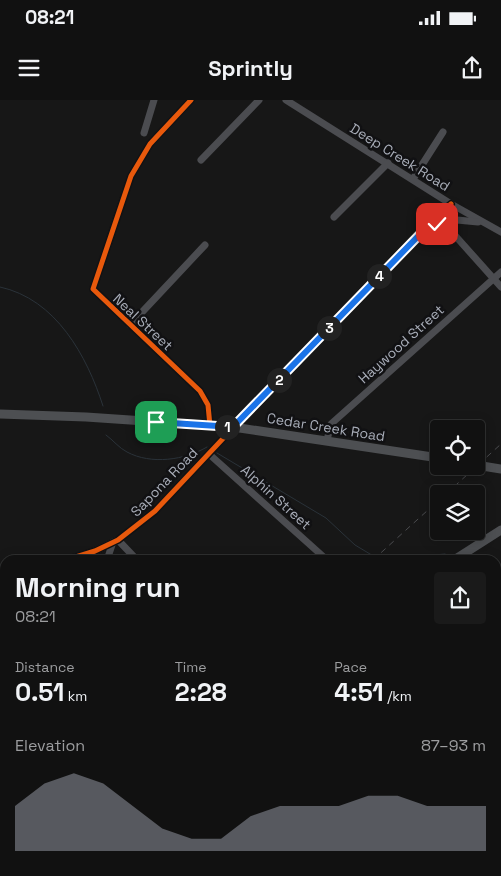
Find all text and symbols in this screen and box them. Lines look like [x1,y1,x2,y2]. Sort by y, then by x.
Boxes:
text: 08:21 [25,5,74,30]
icon: menu [15,54,43,82]
text: Sprintly [208,54,293,82]
icon: share [458,54,486,82]
street label: Deep Creek Road [347,119,453,195]
pin [416,203,458,245]
icon: check [423,210,451,238]
pin: 4 [366,264,392,288]
text: 4 [375,267,384,285]
street label: Neal Street [109,290,177,354]
street label: Haywood Street [354,301,448,387]
pin: 3 [316,316,342,340]
text: 3 [325,319,334,337]
pin: 2 [266,368,292,392]
text: 2 [275,371,284,389]
pin [135,401,177,443]
icon: arrive [142,408,170,436]
street label: Cedar Creek Road [266,409,386,445]
pin: 1 [214,414,240,440]
text: 1 [224,418,231,436]
map controls [430,420,485,540]
button: locate [430,420,485,475]
street label: Sapona Road [127,444,201,520]
street label: Alphin Street [237,461,315,533]
button: layers [430,485,485,540]
text: Morning run [15,569,180,605]
button: share [434,572,486,624]
text: 08:21 [15,606,56,627]
text: Distance [15,658,75,676]
text: Time [175,658,207,676]
text: Pace [334,658,367,676]
text: 0.51 [15,676,64,708]
text: 2:28 [175,676,227,708]
text: 4:51 [334,676,384,708]
text: km [64,687,87,705]
text: /km [384,687,412,705]
text: Elevation [15,735,85,756]
text: 87–93 m [421,735,486,756]

